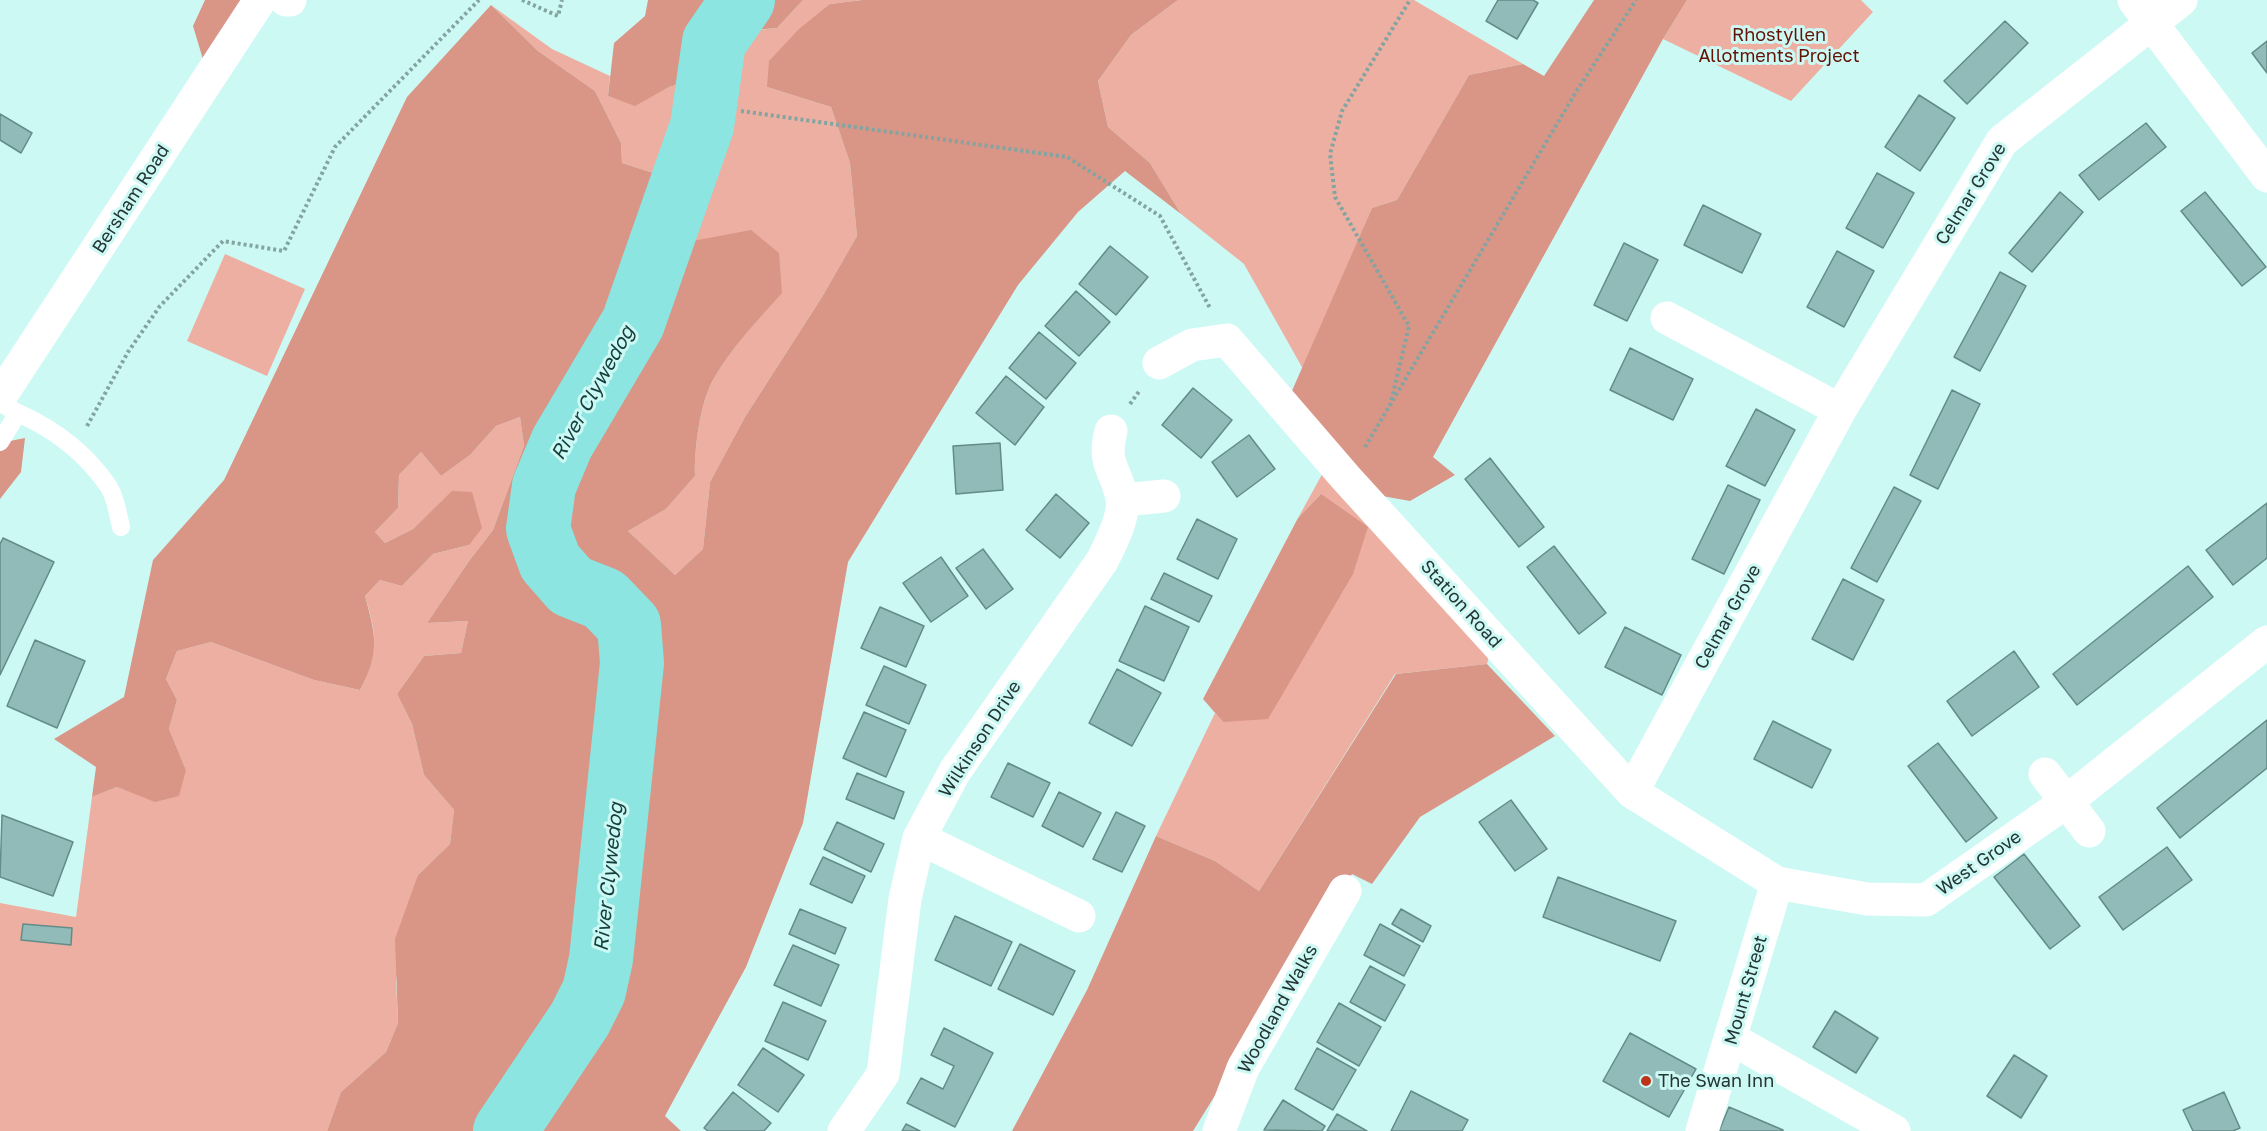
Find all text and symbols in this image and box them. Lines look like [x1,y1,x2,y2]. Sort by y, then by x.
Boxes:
park label: Rhostyllen Allotments Project [1698,24,1860,66]
street label: Celmar Grove [1931,139,2011,249]
street label: Bersham Road [88,141,174,257]
water label: River Clywedog [546,322,640,464]
street label: Station Road [1416,556,1506,652]
street label: Celmar Grove [1690,561,1766,673]
street label: Wilkinson Drive [934,677,1026,801]
water label: River Clywedog [589,801,629,953]
street label: West Grove [1933,826,2025,900]
street label: Mount Street [1720,933,1772,1047]
street label: Woodland Walks [1234,941,1322,1077]
place label: The Swan Inn [1658,1070,1774,1092]
marker: The Swan Inn [1639,1074,1653,1088]

